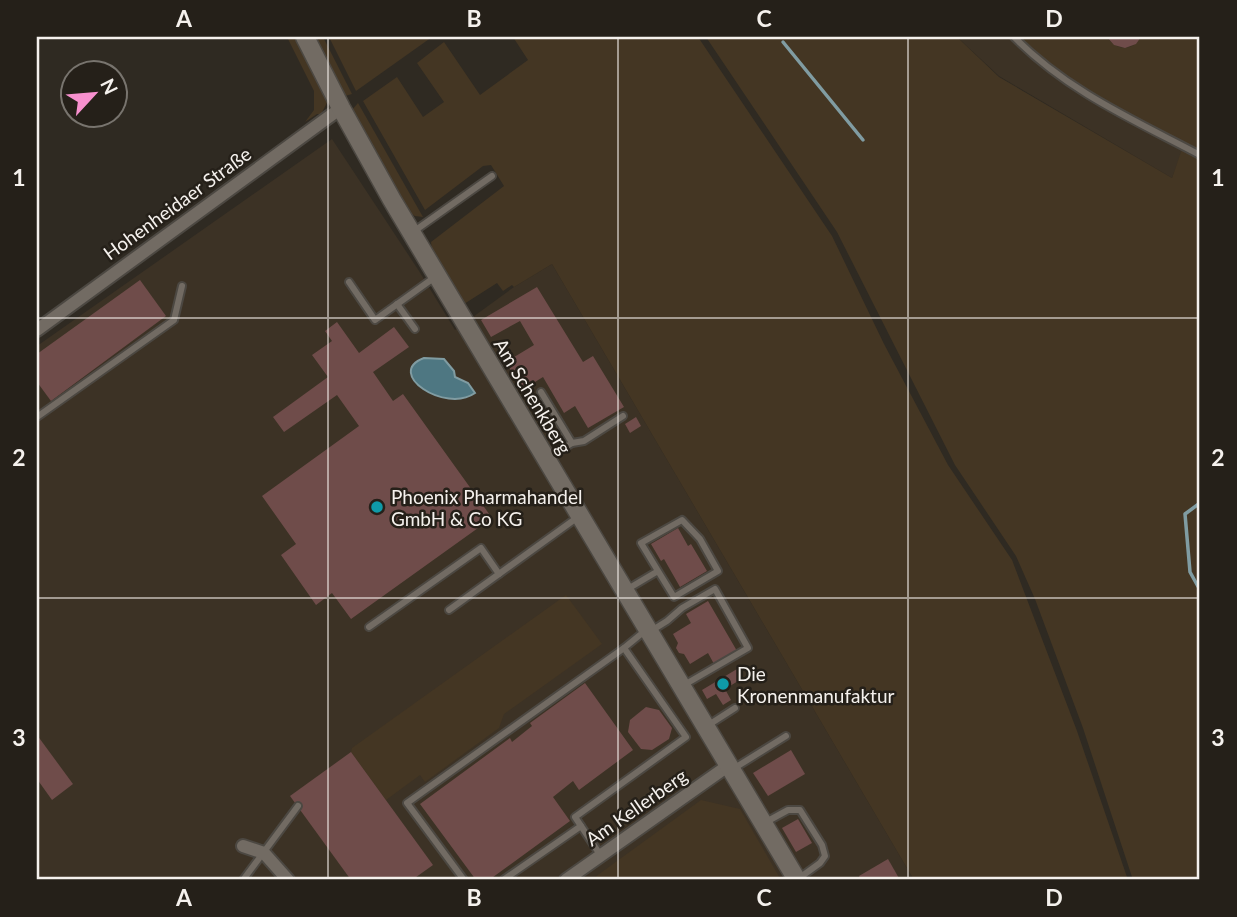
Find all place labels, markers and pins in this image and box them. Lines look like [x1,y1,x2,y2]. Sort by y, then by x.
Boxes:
place label: Phoenix Pharmahandel GmbH & Co KG [391,485,582,530]
marker: Phoenix Pharmahandel GmbH & Co KG [369,499,385,515]
place label: Die Kronenmanufaktur [737,662,894,707]
marker: Die Kronenmanufaktur [715,676,731,692]

